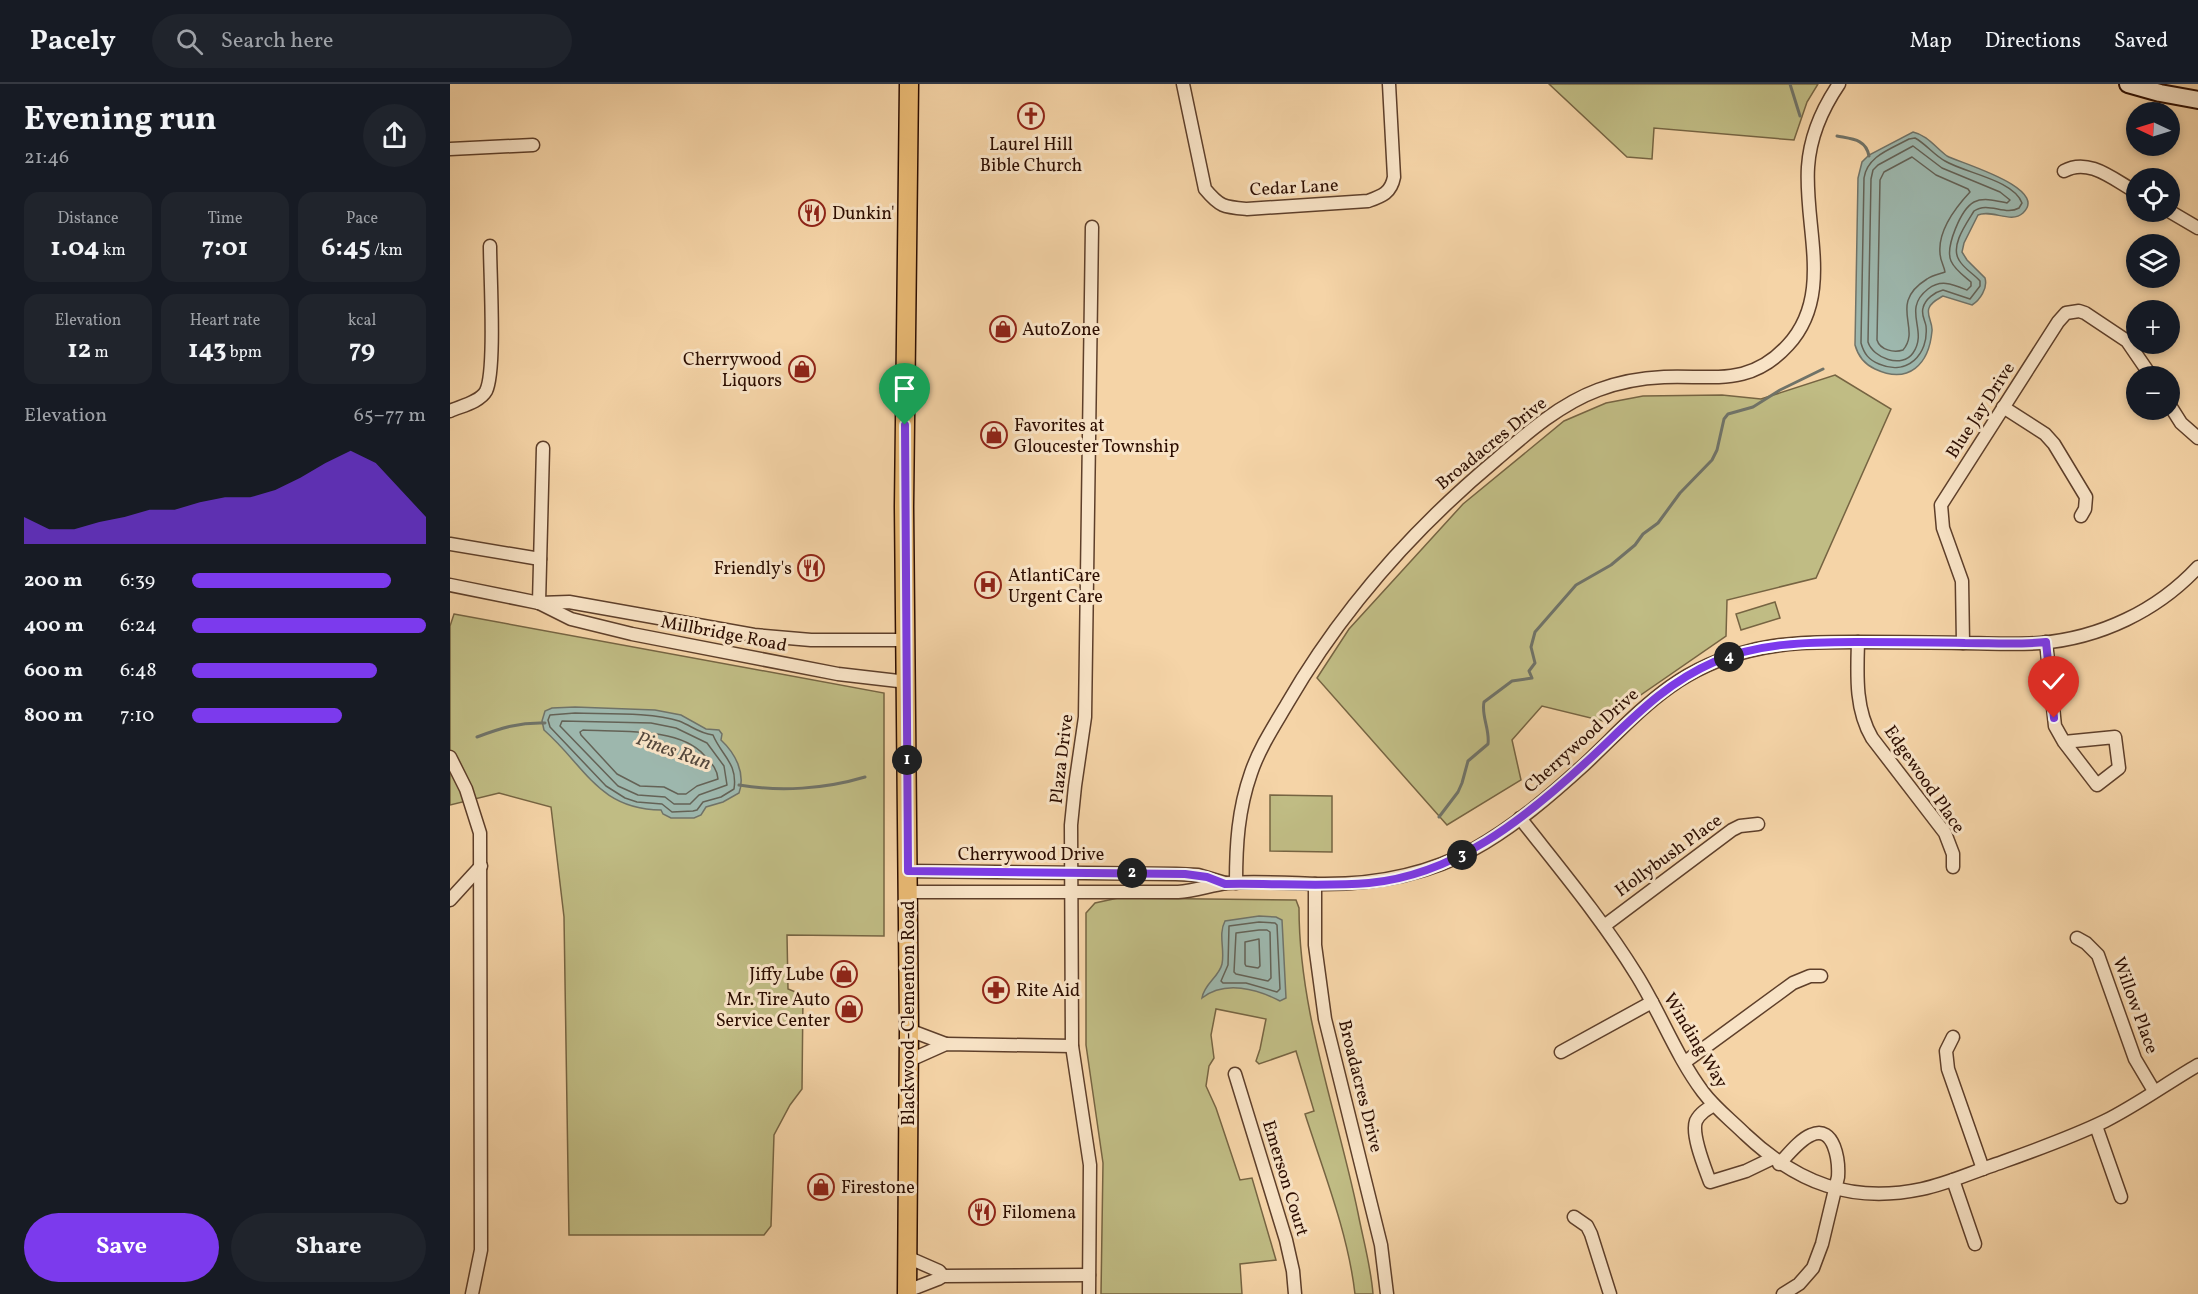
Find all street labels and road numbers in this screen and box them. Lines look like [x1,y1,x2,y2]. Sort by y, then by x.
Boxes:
street label: Cedar Lane [1249,174,1339,203]
street label: Blue Jay Drive [1941,358,2022,464]
street label: Broadacres Drive [1431,392,1553,497]
street label: Millbridge Road [659,610,789,659]
street label: Cherrywood Drive [1519,683,1645,799]
street label: Plaza Drive [1045,713,1080,806]
street label: Edgewood Place [1877,721,1970,839]
street label: Hollybush Place [1610,809,1728,904]
street label: Cherrywood Drive [958,843,1104,868]
street label: Blackwood-Clementon Road [897,900,922,1126]
street label: Willow Place [2105,954,2164,1057]
street label: Winding Way [1656,988,1733,1093]
street label: Broadacres Drive [1331,1017,1388,1155]
street label: Emerson Court [1255,1118,1314,1239]

